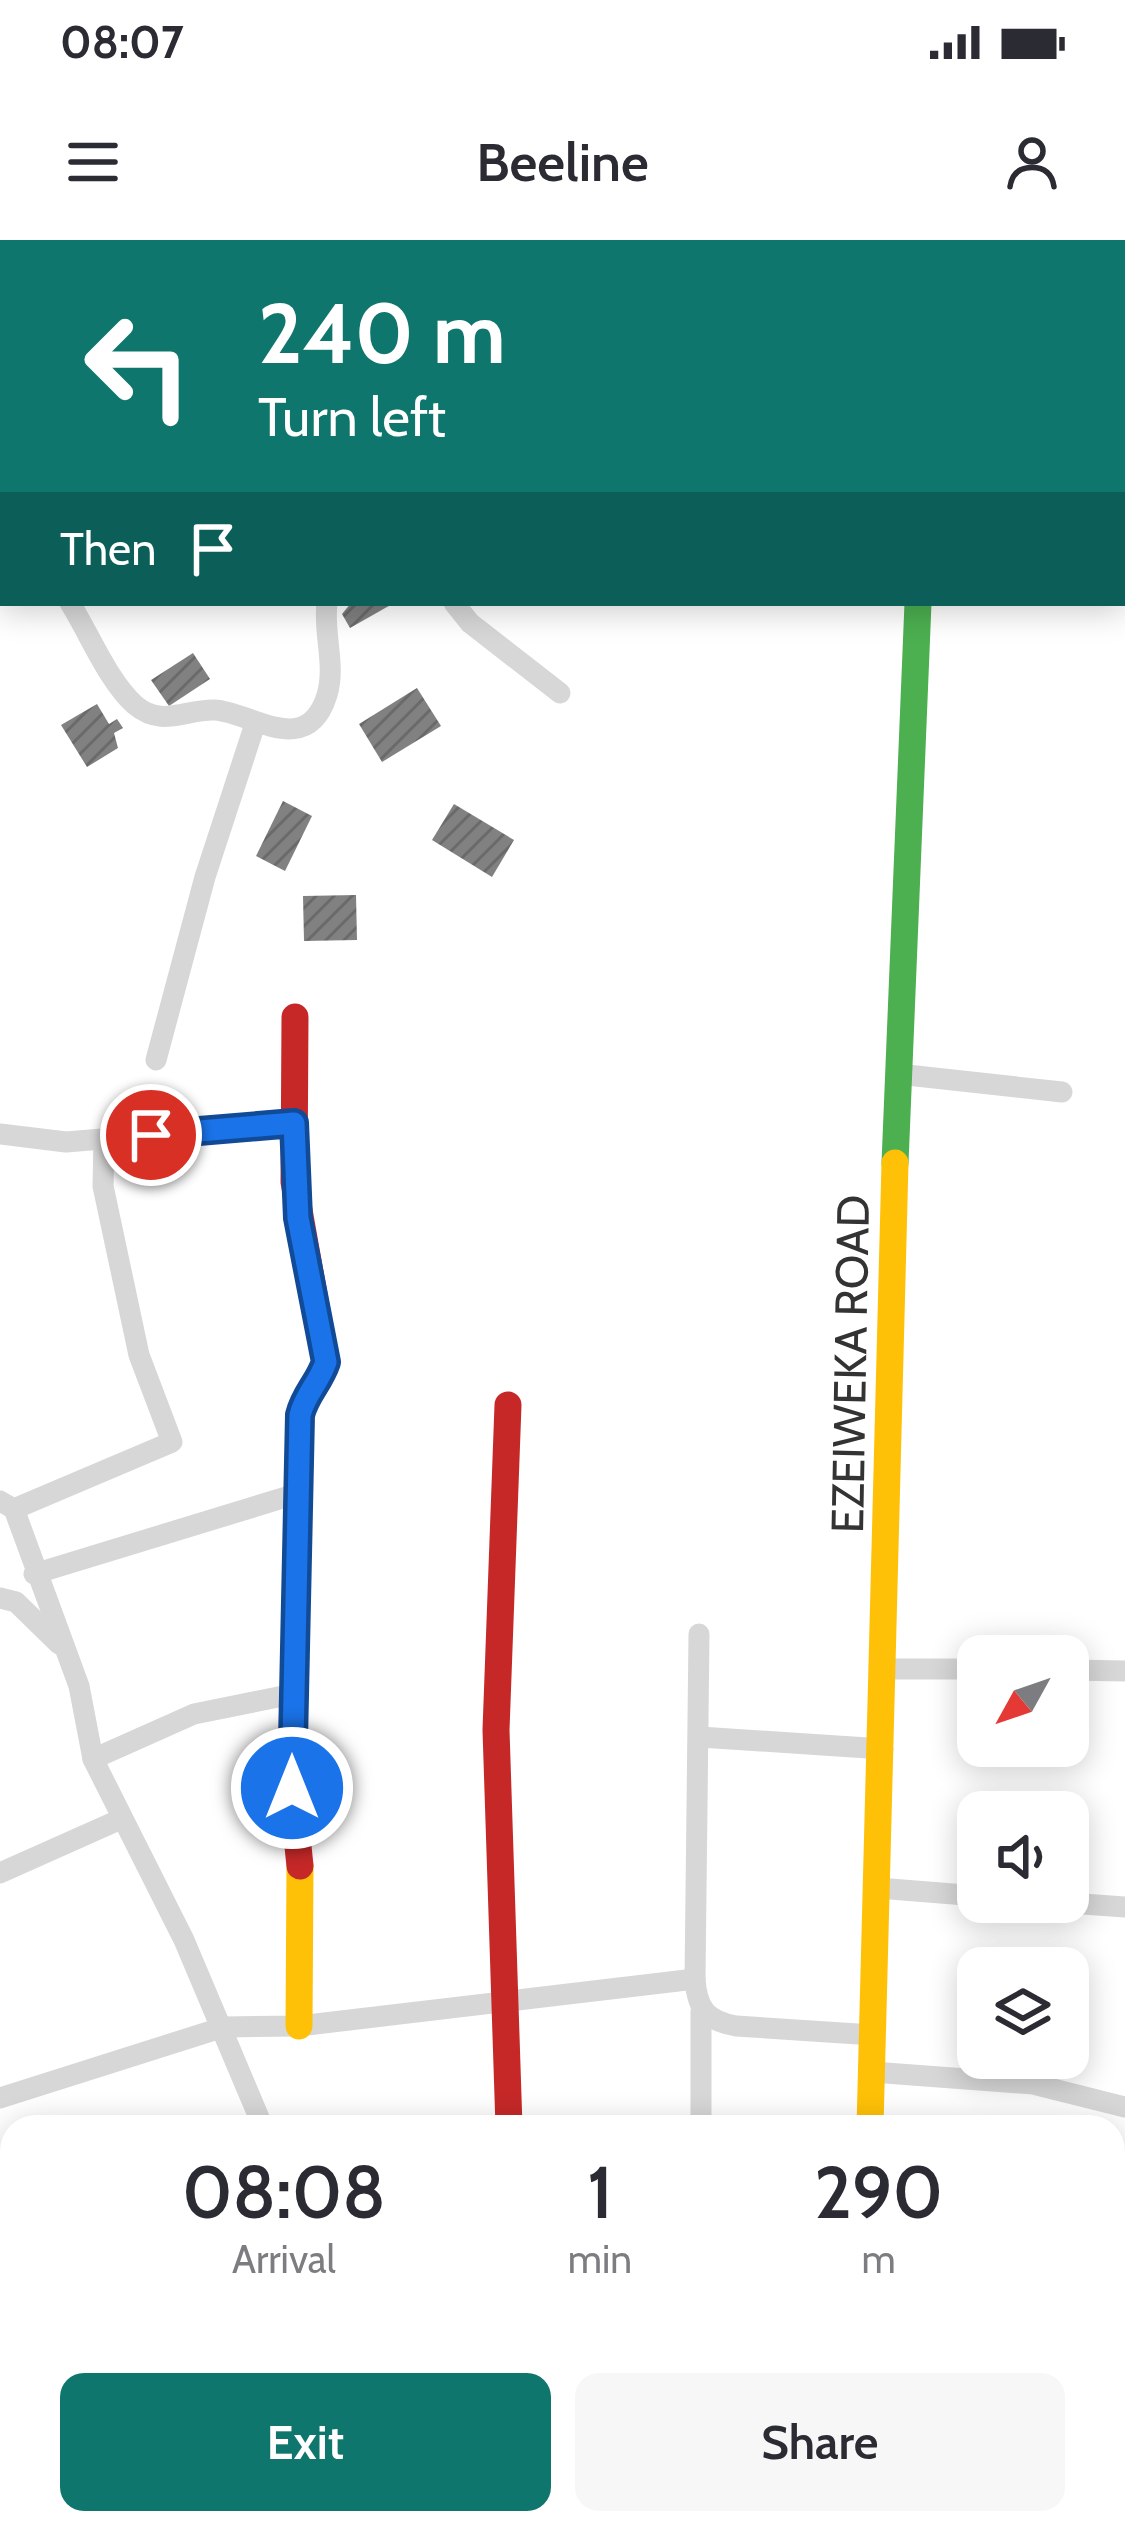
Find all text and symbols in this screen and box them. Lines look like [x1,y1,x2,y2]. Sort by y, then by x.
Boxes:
text: 08:07 [60,15,184,69]
icon: menu [60,129,126,195]
text: Beeline [476,129,649,195]
icon: person [999,129,1065,195]
text: 240 m [258,282,506,384]
icon: left [60,288,216,444]
text: Turn left [258,384,446,450]
icon: arrive [180,516,246,582]
text: Then [60,522,156,576]
pin [100,1084,202,1186]
icon: arrive [118,1102,184,1168]
street label: EZEIWEKA ROAD [820,1194,880,1534]
north arrow [957,1635,1089,1767]
map controls [957,1635,1089,2079]
position arrow [229,1725,355,1851]
button: sound [957,1791,1089,1923]
button: layers [957,1947,1089,2079]
text: 08:08 [182,2149,386,2236]
text: 1 [587,2149,613,2236]
text: 290 [814,2149,943,2236]
text: Arrival [232,2235,336,2283]
text: min [568,2235,632,2283]
text: m [861,2235,896,2283]
button: Exit [60,2373,551,2511]
button: Share [575,2373,1065,2511]

